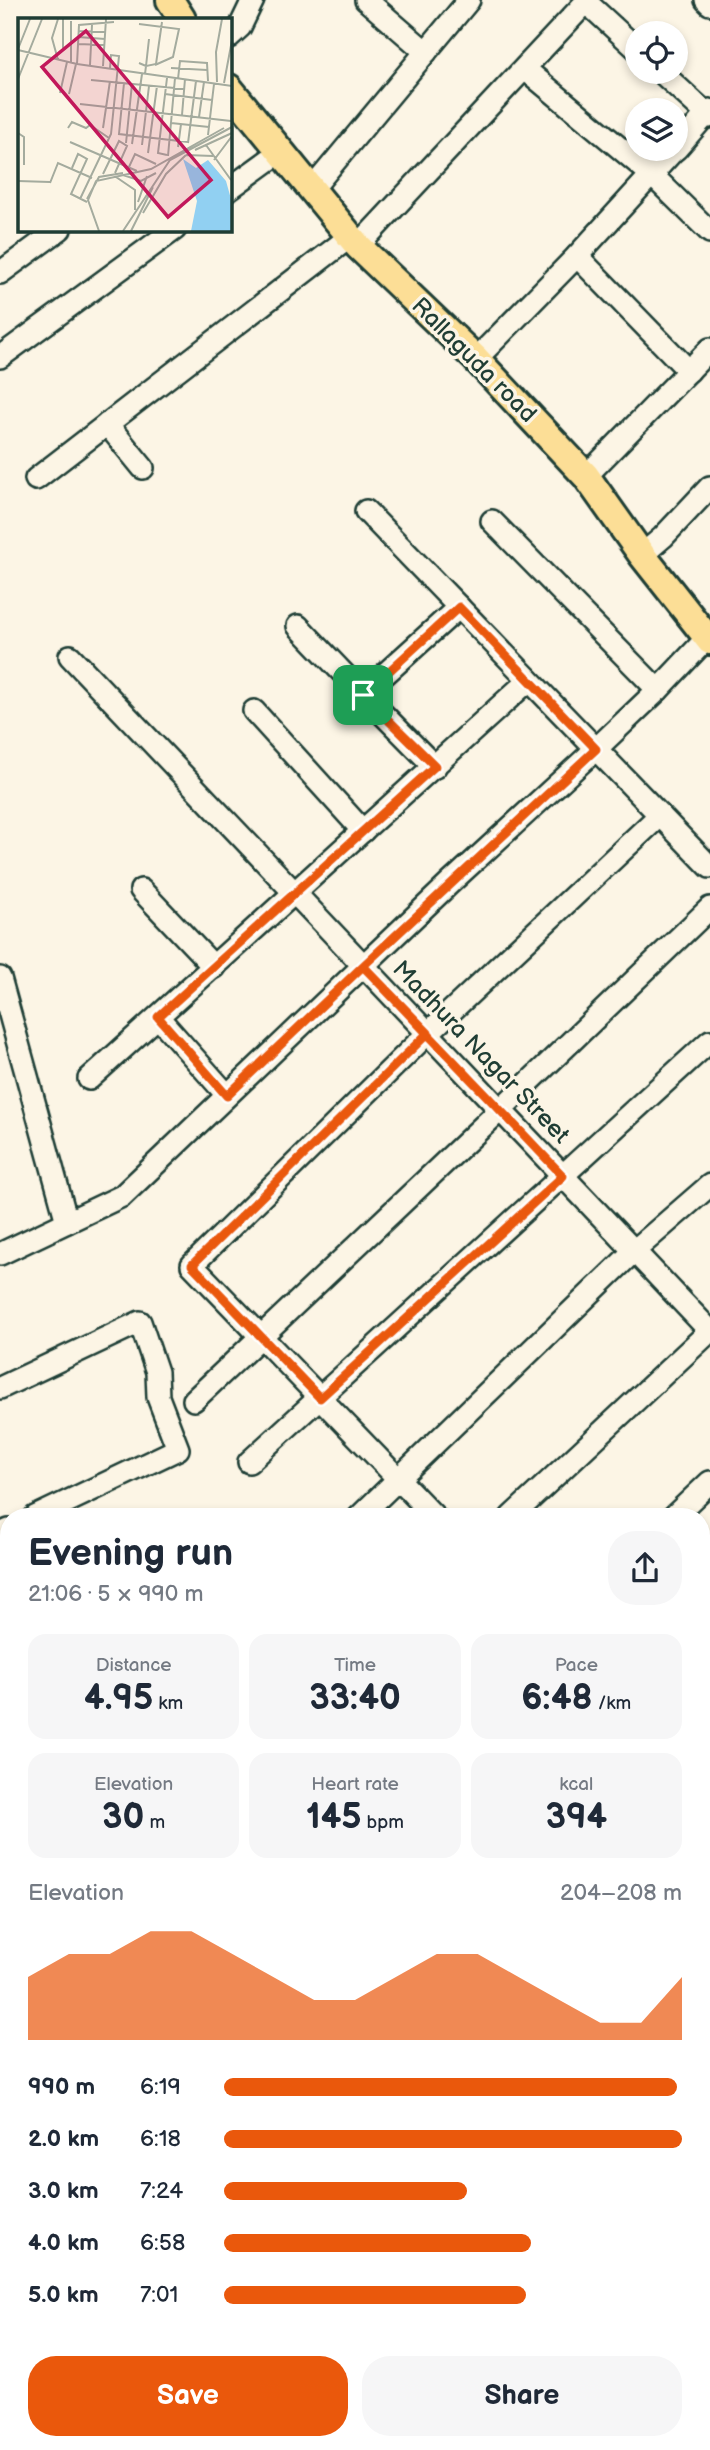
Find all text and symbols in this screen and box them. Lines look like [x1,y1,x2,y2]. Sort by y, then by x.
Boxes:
inset map [18,18,231,231]
map controls [625,21,688,161]
button: locate [625,21,688,84]
button: layers [625,98,688,161]
street label: Rallaguda road [405,291,543,429]
pin [333,665,393,725]
icon: arrive [344,676,382,714]
street label: Madhura Nagar Street [386,955,576,1150]
text: Evening run [28,1531,233,1576]
button: share [608,1531,682,1605]
text: 21:06 · 5 × 990 m [28,1580,204,1608]
text: Distance [96,1654,172,1677]
text: Time [334,1654,376,1677]
text: Pace [555,1654,598,1677]
text: 4.95 [84,1677,153,1720]
text: 33:40 [309,1677,401,1720]
text: 6:48 [521,1677,593,1720]
text: km [153,1692,183,1715]
text: /km [593,1692,631,1715]
text: Elevation [94,1773,173,1796]
text: Heart rate [311,1773,399,1796]
text: kcal [559,1773,593,1796]
text: 30 [102,1796,144,1839]
text: 145 [306,1796,361,1839]
text: 394 [546,1796,607,1839]
text: m [144,1811,165,1834]
text: bpm [361,1811,404,1834]
text: Elevation [28,1879,124,1907]
text: 204–208 m [560,1879,682,1907]
text: 990 m [28,2073,95,2101]
text: 6:19 [140,2073,181,2101]
text: 2.0 km [28,2125,99,2153]
text: 6:18 [140,2125,181,2153]
text: 3.0 km [28,2177,99,2205]
text: 7:24 [140,2177,183,2205]
text: 4.0 km [28,2229,99,2257]
text: 6:58 [140,2229,185,2257]
text: 5.0 km [28,2281,99,2309]
text: 7:01 [140,2281,178,2309]
button: Save [28,2356,348,2436]
button: Share [362,2356,682,2436]

